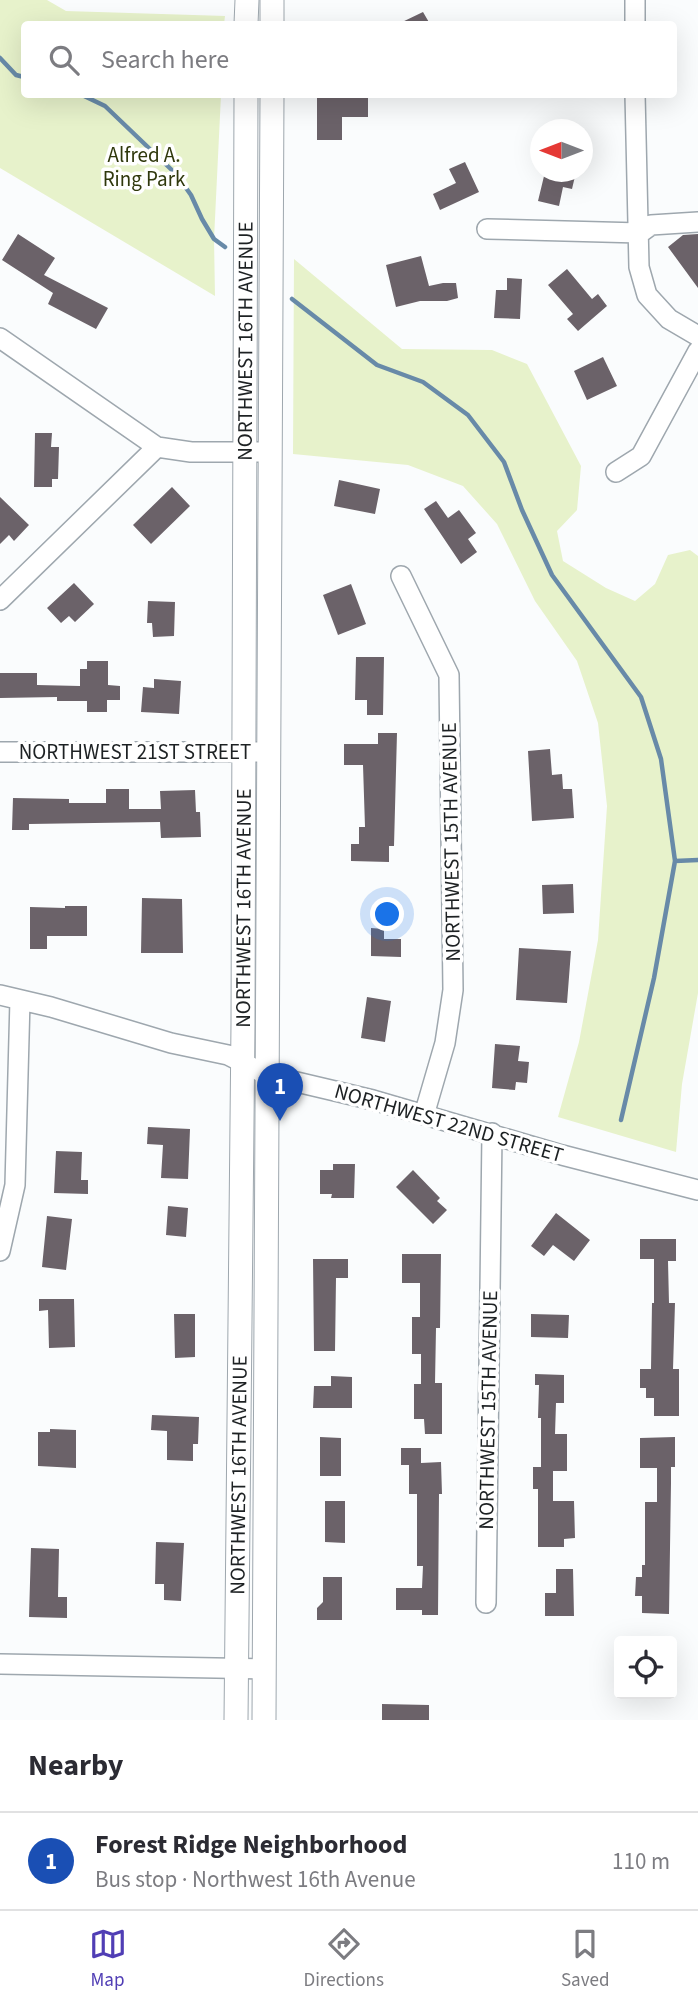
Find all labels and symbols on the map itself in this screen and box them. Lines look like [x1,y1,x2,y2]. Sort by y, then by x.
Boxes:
north arrow [530,119,593,182]
park label: Alfred A. Ring Park [103,140,186,194]
street label: NORTHWEST 16TH AVENUE [230,221,261,461]
street label: NORTHWEST 15TH AVENUE [434,722,468,962]
street label: NORTHWEST 21ST STREET [19,737,251,767]
street label: NORTHWEST 16TH AVENUE [228,788,259,1028]
your location [370,897,404,931]
pin: 1 [257,1063,303,1121]
street label: NORTHWEST 22ND STREET [331,1076,567,1170]
street label: NORTHWEST 15TH AVENUE [471,1290,505,1530]
street label: NORTHWEST 16TH AVENUE [222,1355,255,1595]

